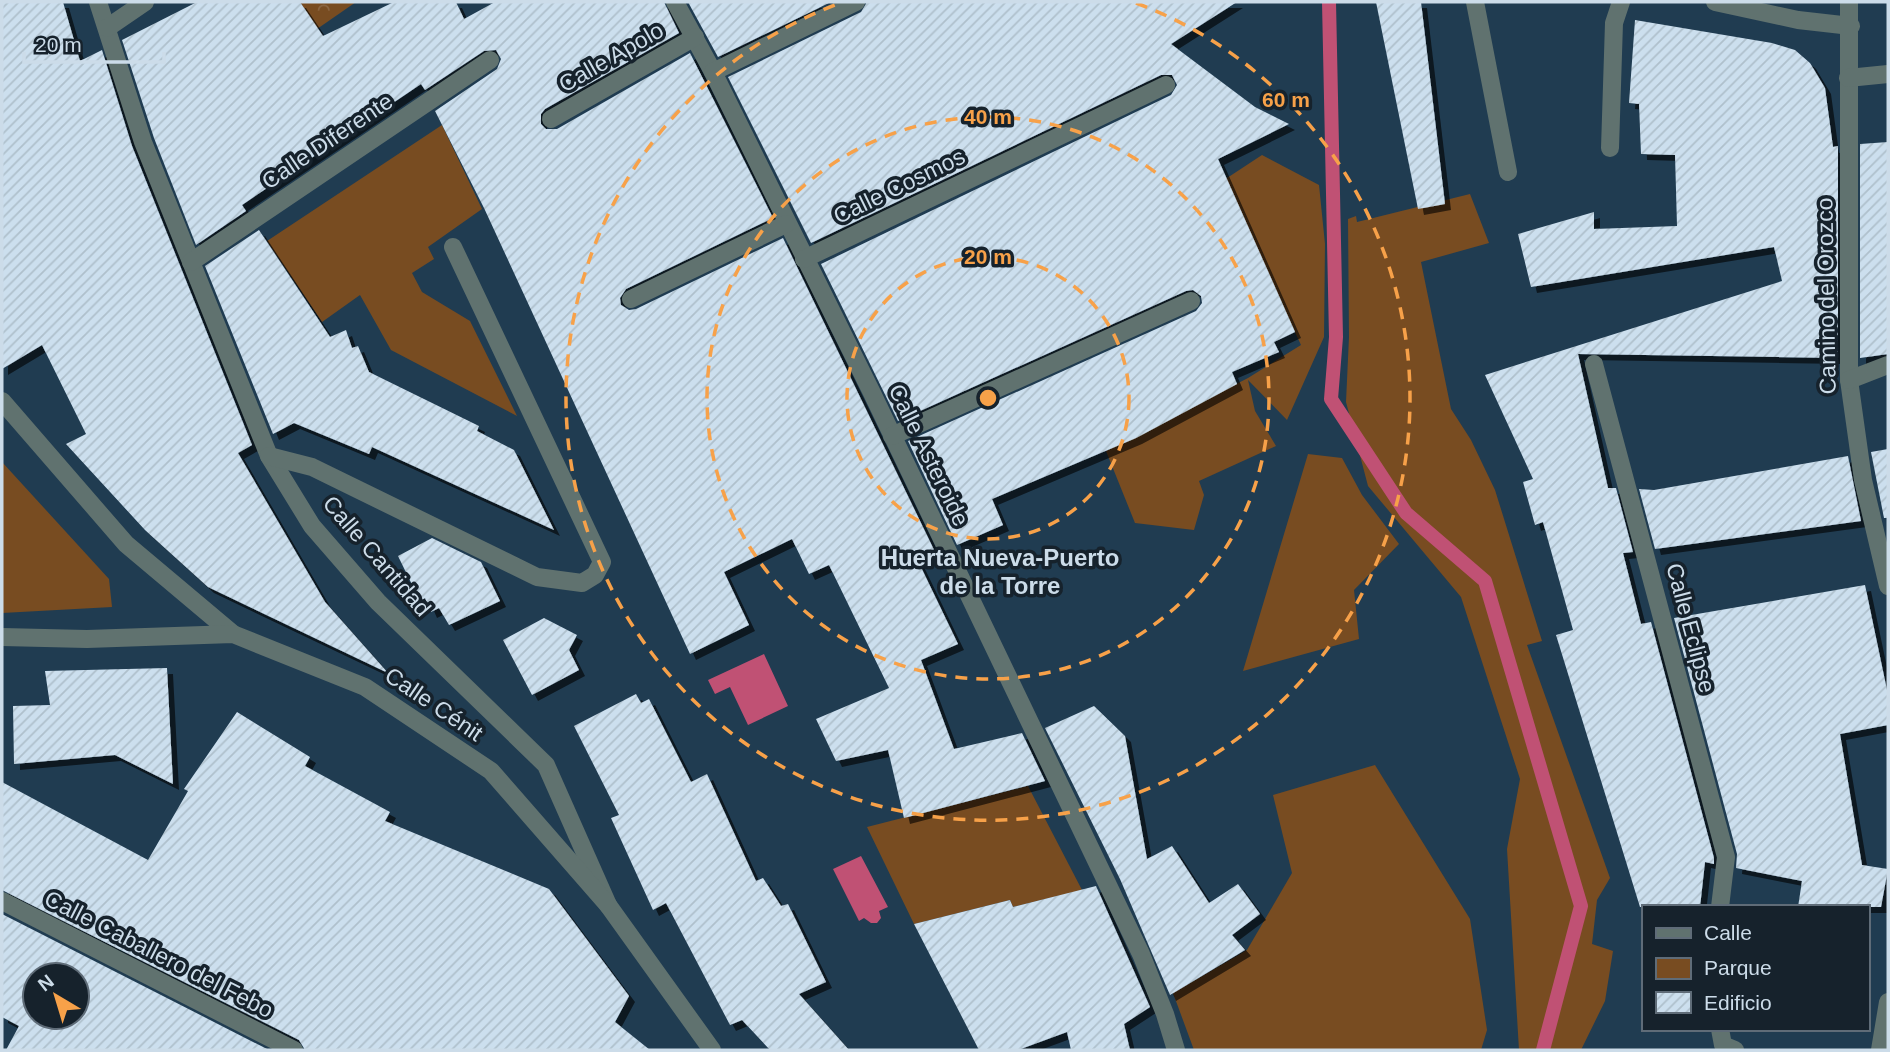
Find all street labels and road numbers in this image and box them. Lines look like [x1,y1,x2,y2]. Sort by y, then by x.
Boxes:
street label: Calle Apolo [554,17,668,97]
street label: Calle Diferente [257,88,397,194]
street label: Calle Cosmos [829,143,969,229]
street label: Camino del Orozco [1811,197,1841,395]
street label: Calle Asteroide [883,380,975,530]
street label: Calle Cantidad [318,491,436,621]
street label: Calle Eclipse [1661,560,1721,696]
street label: Calle Cénit [380,662,488,747]
street label: Calle Caballero del Febo [40,885,278,1023]

